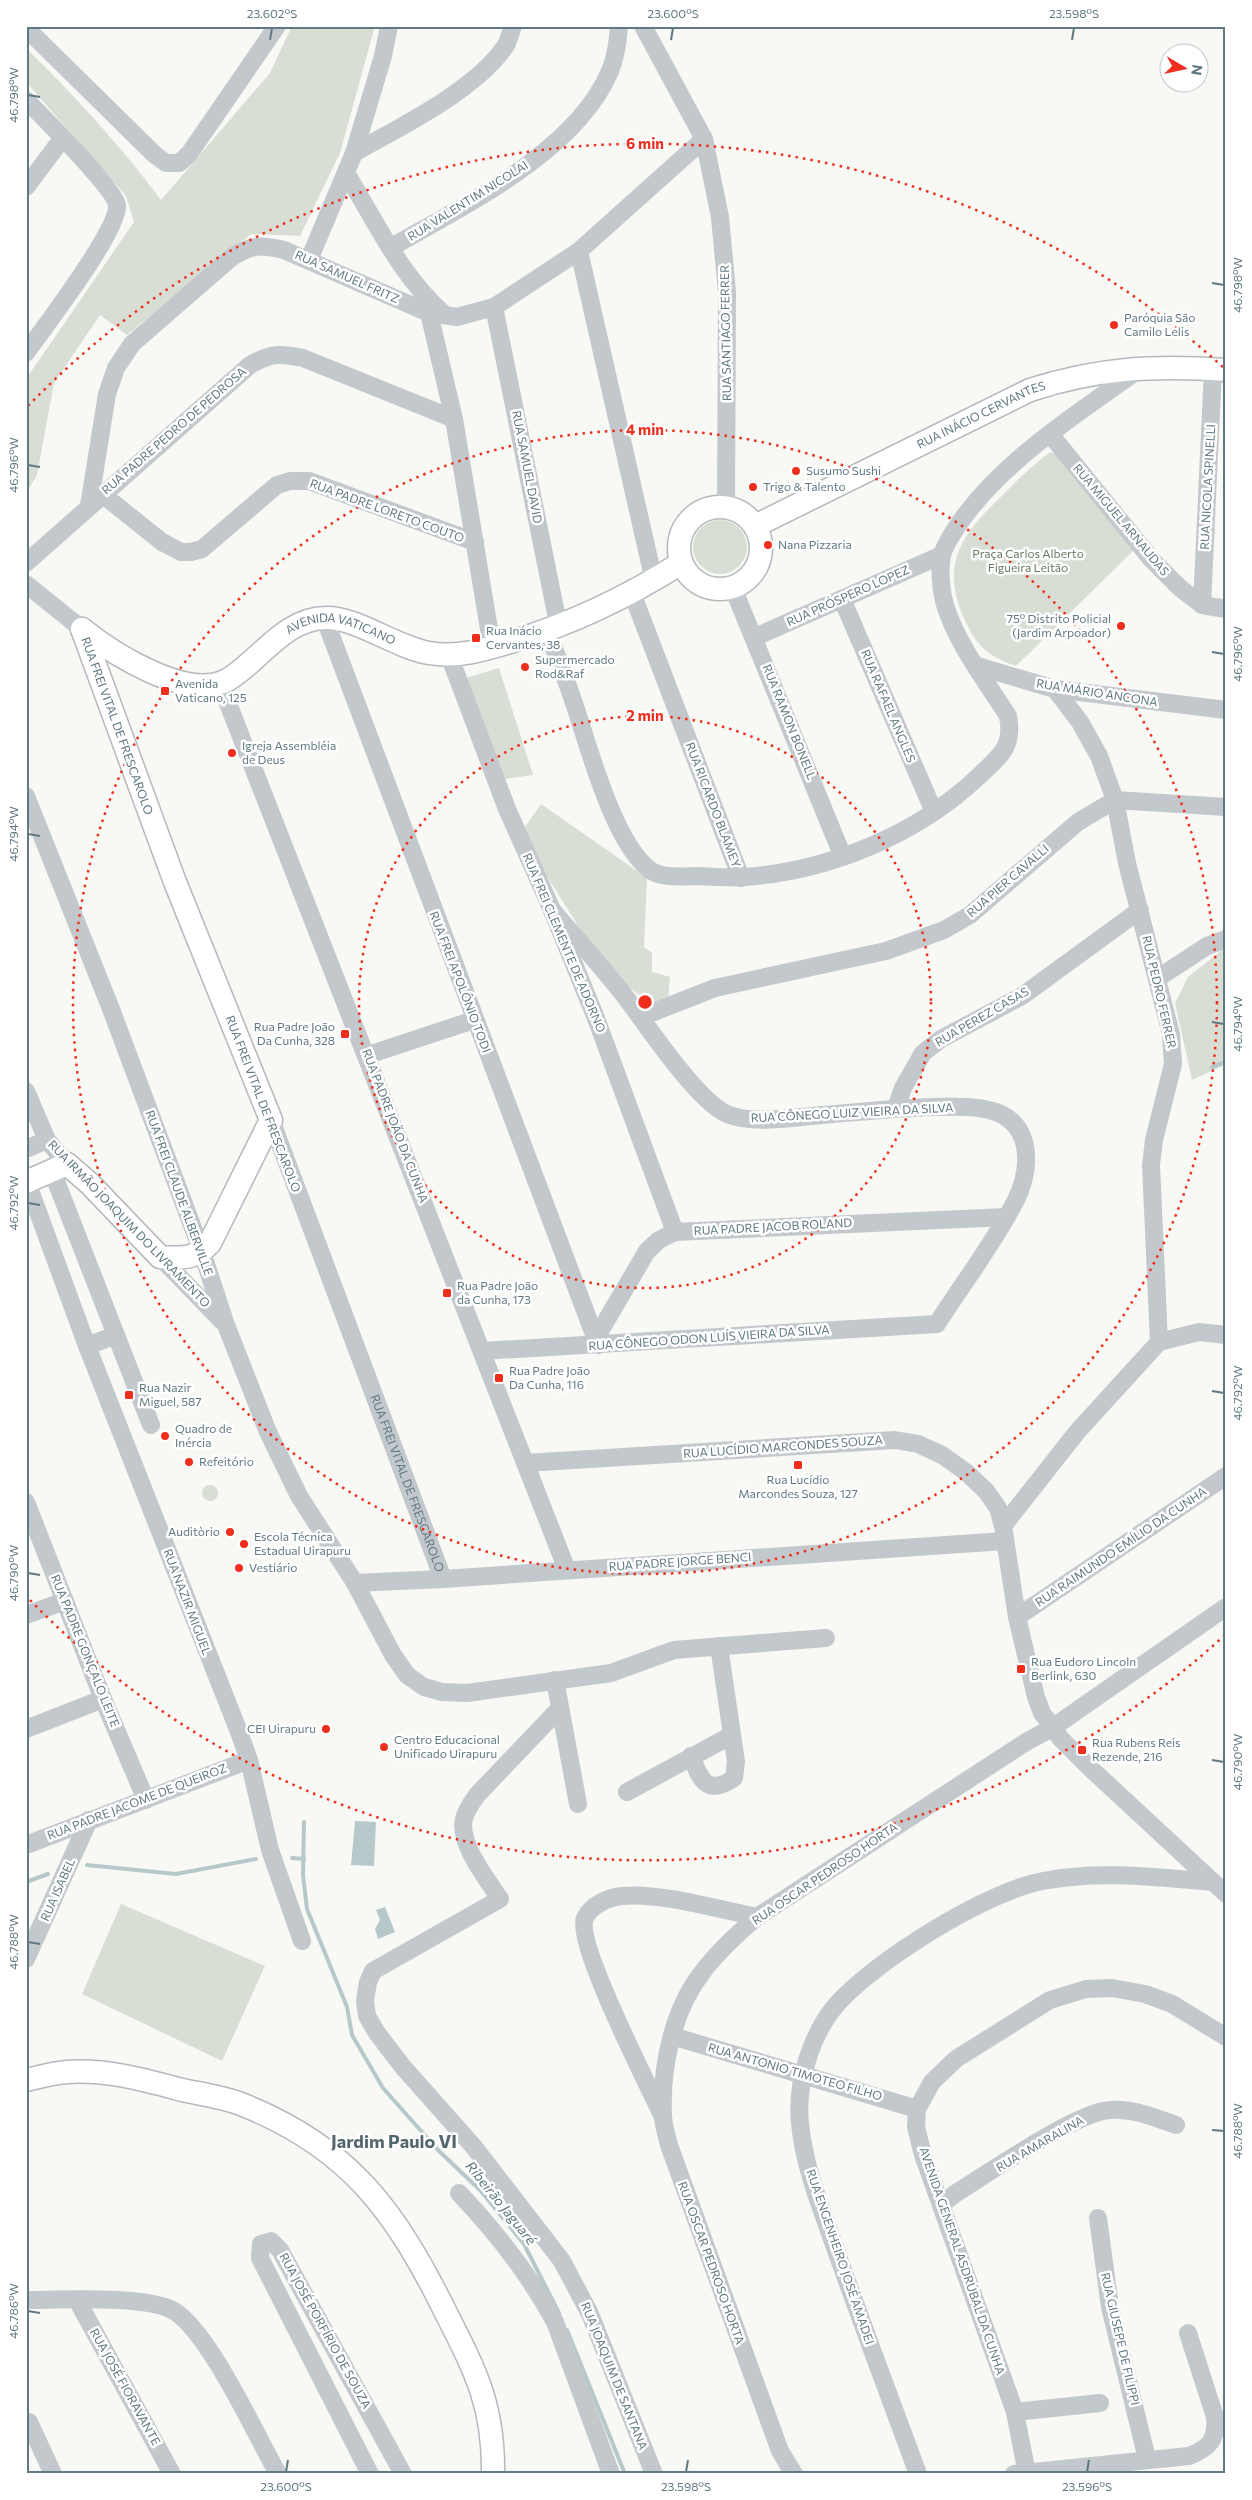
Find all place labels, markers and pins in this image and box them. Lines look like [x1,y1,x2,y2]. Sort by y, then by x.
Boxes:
place label: Paróquia São Camilo Lelis [1124,310,1195,338]
marker: Paróquia São Camilo Lelis [1108,319,1120,331]
place label: Susumo Sushi [806,463,881,477]
marker: Susumo Sushi [790,465,802,477]
place label: Trigo & Talento [763,479,846,493]
marker: Trigo & Talento [747,481,759,493]
place label: Nana Pizzaria [778,537,852,551]
marker: Nana Pizzaria [762,539,774,551]
place label: 75º Distrito Policial (Jardim Arpoador) [1007,611,1111,640]
marker: 75º Distrito Policial (Jardim Arpoador) [1115,620,1127,632]
place label: Rua Inácio Cervantes, 38 [486,623,560,651]
marker: Rua Inácio Cervantes, 38 [470,632,482,644]
place label: Supermercado Rod&Raf [535,652,615,680]
marker: Supermercado Rod&Raf [519,661,531,673]
place label: Avenida Vaticano, 125 [175,676,247,704]
marker: Avenida Vaticano, 125 [159,685,171,697]
place label: Igreja Assembléia de Deus [242,738,336,766]
marker: Igreja Assembléia de Deus [226,747,238,759]
centre of rings [636,993,654,1011]
place label: Rua Padre João Da Cunha, 328 [254,1019,335,1047]
marker: Rua Padre João Da Cunha, 328 [339,1028,351,1040]
place label: Rua Padre João da Cunha, 173 [457,1278,538,1306]
marker: Rua Padre João da Cunha, 173 [441,1287,453,1299]
place label: Rua Padre João Da Cunha, 116 [509,1363,590,1391]
marker: Rua Padre João Da Cunha, 116 [493,1372,505,1384]
place label: Rua Nazir Miguel, 587 [139,1380,202,1408]
marker: Rua Nazir Miguel, 587 [123,1389,135,1401]
place label: Quadro de Inércia [175,1421,232,1449]
marker: Quadro de Inércia [159,1430,171,1442]
place label: Refeitório [199,1454,254,1468]
marker: Refeitório [183,1456,195,1468]
marker: Rua Lucídio Marcondes Souza, 127 [792,1459,804,1471]
place label: Rua Lucídio Marcondes Souza, 127 [738,1472,858,1500]
place label: Auditòrio [168,1524,220,1538]
marker: Auditòrio [224,1526,236,1538]
place label: Escola Técnica Estadual Uirapuru [254,1529,351,1557]
marker: Escola Técnica Estadual Uirapuru [238,1538,250,1550]
place label: Vestiário [249,1560,297,1574]
marker: Vestiário [233,1562,245,1574]
place label: Rua Eudoro Lincoln Berlink, 630 [1031,1654,1136,1682]
marker: Rua Eudoro Lincoln Berlink, 630 [1015,1663,1027,1675]
place label: CEI Uirapuru [247,1721,316,1735]
marker: CEI Uirapuru [320,1723,332,1735]
place label: Centro Educacional Unificado Uirapuru [394,1732,500,1760]
place label: Rua Rubens Reis Rezende, 216 [1092,1735,1181,1763]
marker: Centro Educacional Unificado Uirapuru [378,1741,390,1753]
marker: Rua Rubens Reis Rezende, 216 [1076,1744,1088,1756]

